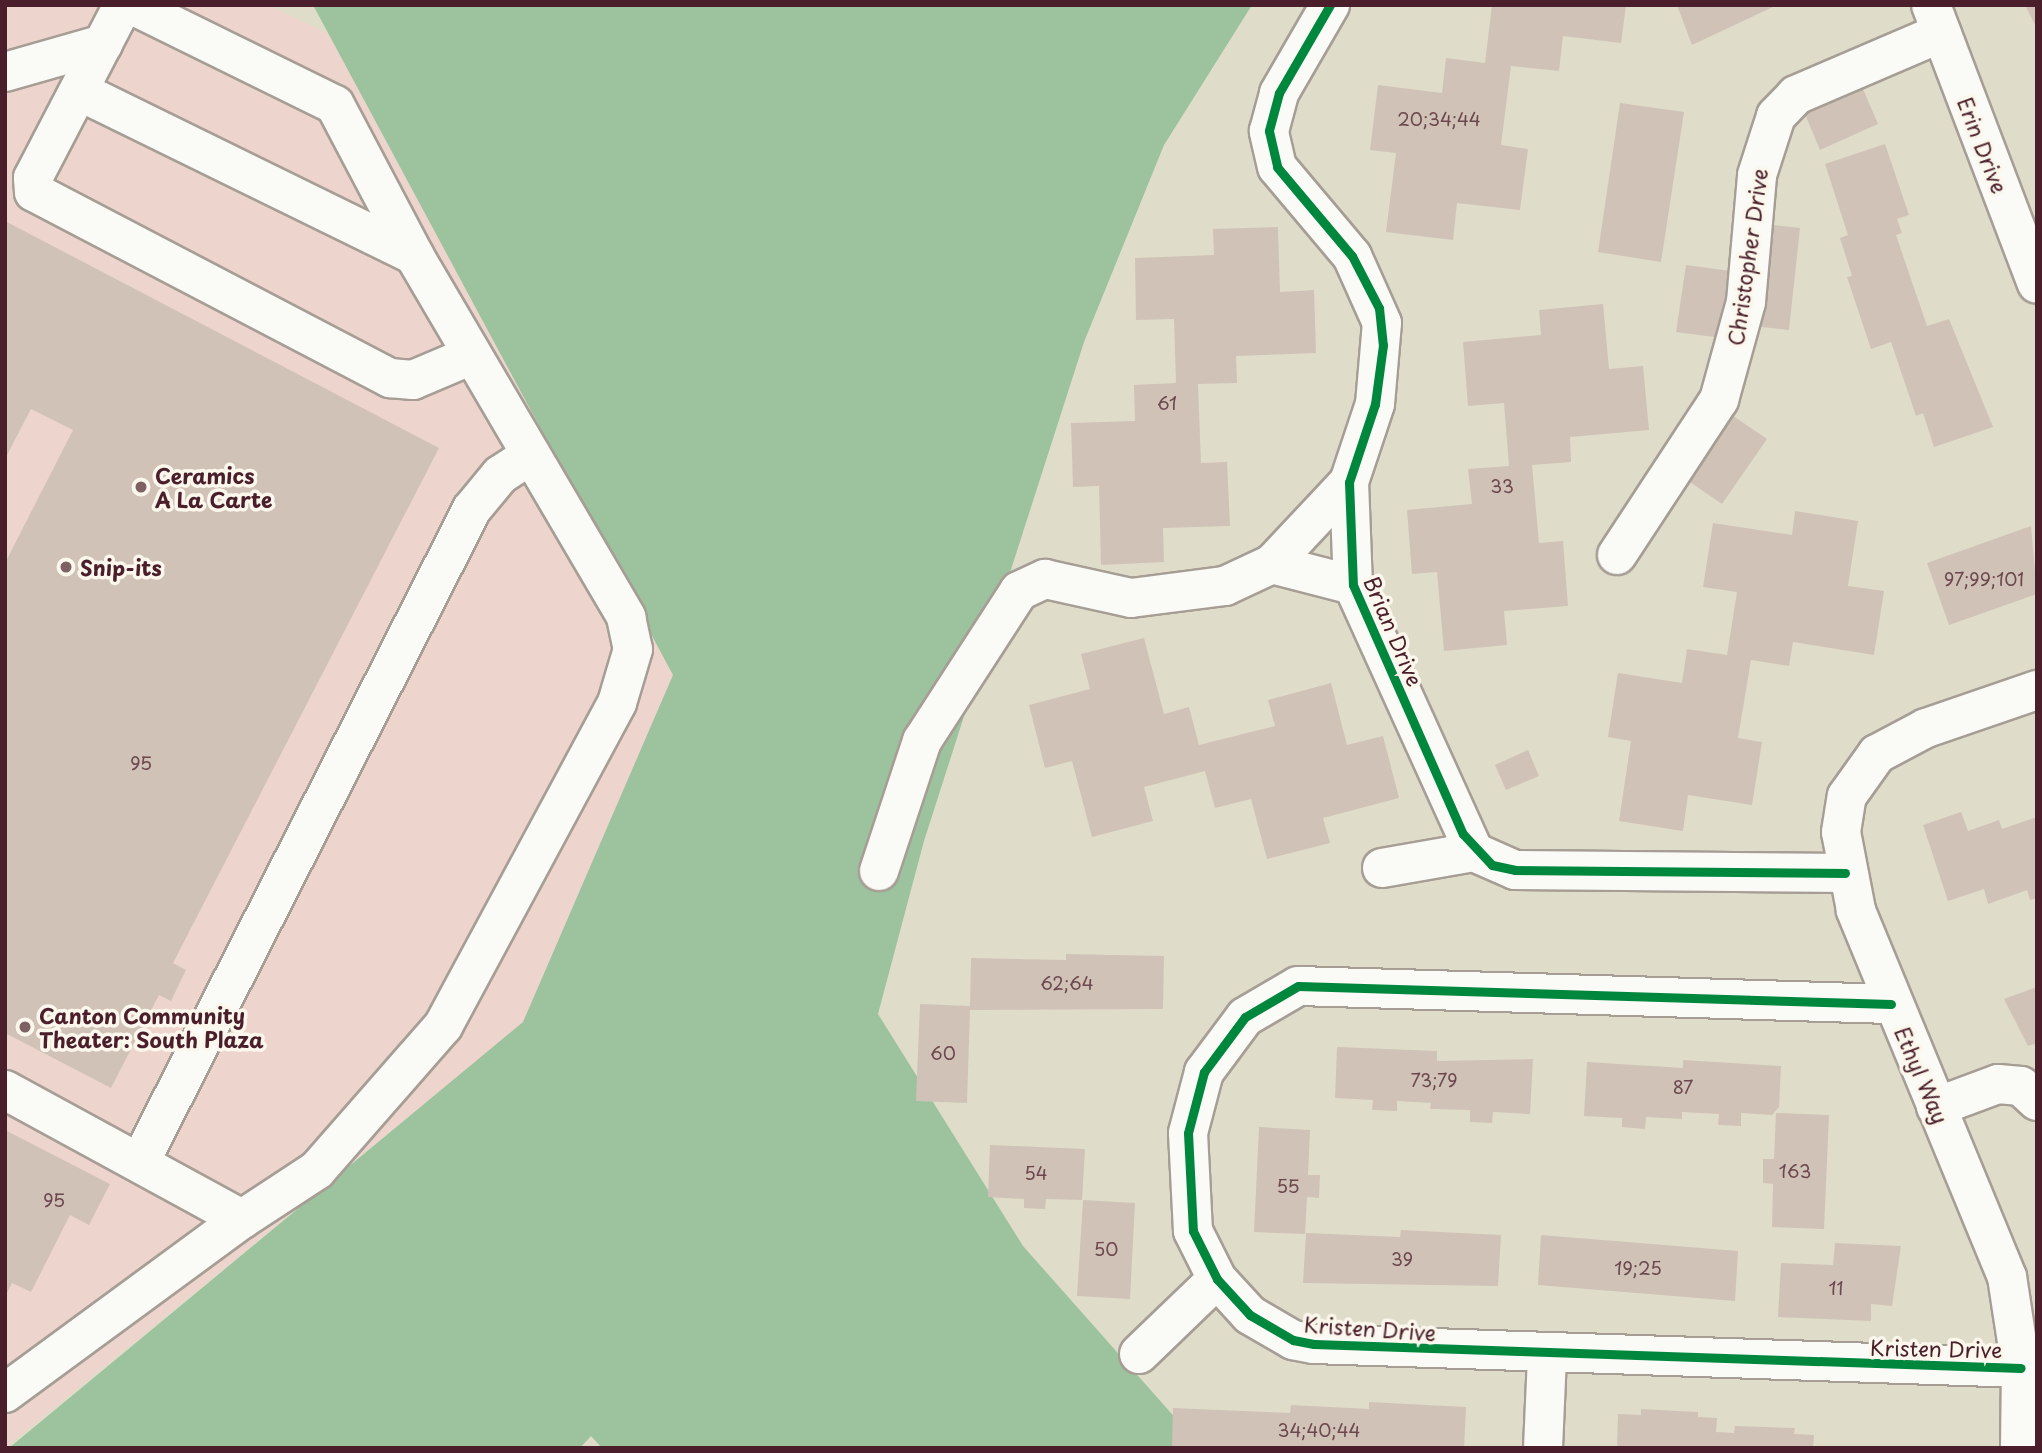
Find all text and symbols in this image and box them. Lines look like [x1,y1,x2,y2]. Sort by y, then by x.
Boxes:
street label: Erin Drive [1953,93,2013,197]
house number: 20;34;44 [1397,108,1481,130]
street label: Christopher Drive [1722,166,1772,348]
house number: 61 [1157,392,1177,414]
place label: Ceramics A La Carte [155,462,274,512]
house number: 33 [1490,475,1514,497]
marker: Ceramics A La Carte [133,479,149,495]
place label: Snip-its [80,554,162,580]
marker: Snip-its [58,559,74,575]
house number: 97;99;101 [1944,568,2024,590]
street label: Brian Drive [1360,572,1428,690]
house number: 95 [130,752,152,774]
house number: 62;64 [1040,972,1094,994]
place label: Canton Community Theater: South Plaza [39,1002,264,1052]
marker: Canton Community Theater: South Plaza [17,1019,33,1035]
street label: Ethyl Way [1890,1022,1954,1128]
house number: 60 [930,1042,956,1064]
house number: 73;79 [1410,1069,1458,1091]
house number: 87 [1673,1076,1693,1098]
house number: 163 [1779,1160,1811,1182]
house number: 54 [1024,1162,1048,1184]
house number: 55 [1276,1175,1300,1197]
house number: 95 [43,1189,65,1211]
house number: 50 [1094,1238,1118,1260]
house number: 39 [1391,1248,1413,1270]
house number: 19;25 [1614,1257,1662,1279]
house number: 11 [1828,1277,1844,1299]
street label: Kristen Drive [1303,1311,1437,1345]
street label: Kristen Drive [1870,1334,2002,1362]
house number: 34;40;44 [1278,1419,1360,1441]

